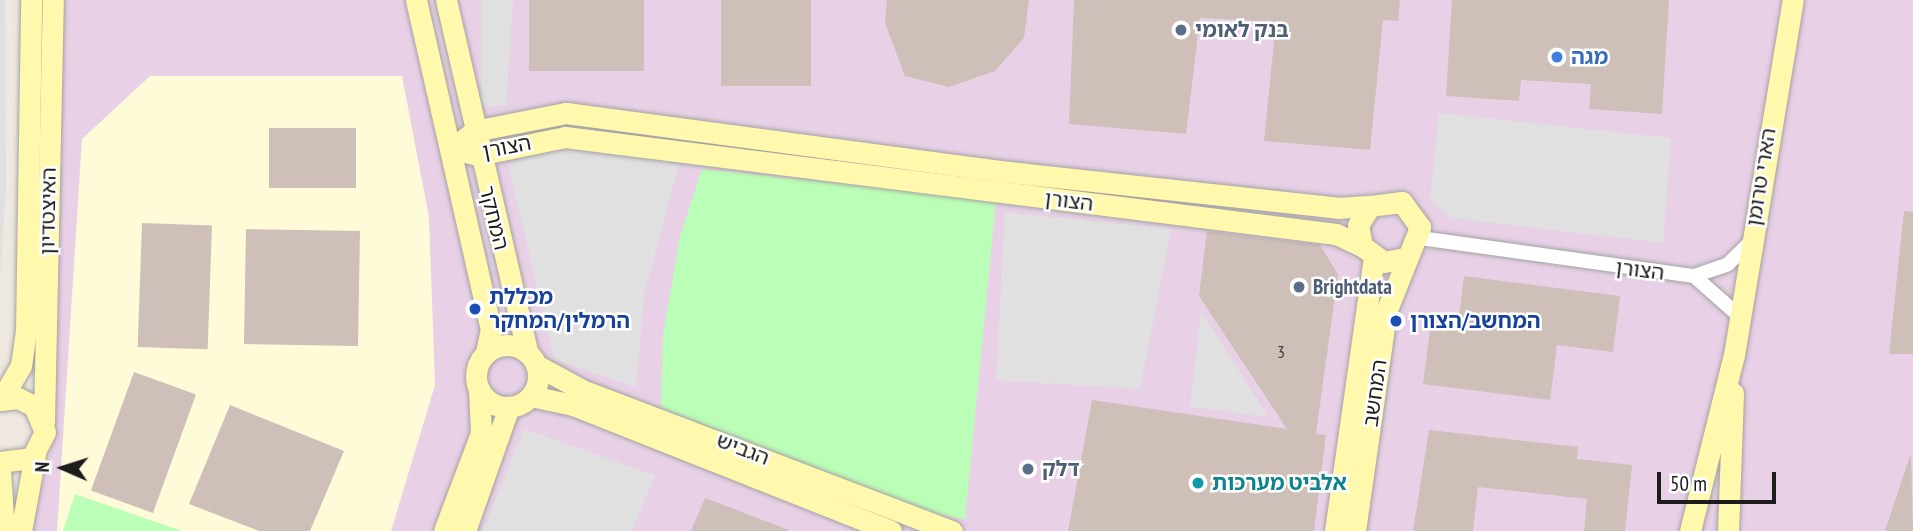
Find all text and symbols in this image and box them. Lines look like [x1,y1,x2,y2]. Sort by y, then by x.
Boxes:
place label: בנק לאומי [1195,17,1289,43]
marker: בנק לאומי [1173,22,1189,38]
place label: מגה [1571,44,1608,70]
marker: מגה [1549,49,1565,65]
street label: הארי טרומן [1741,126,1781,228]
street label: הצורן [481,130,533,164]
street label: האיצטדיון [35,167,61,255]
street label: המחקר [474,183,514,253]
street label: הצורן [1043,186,1095,216]
street label: הצורן [1614,255,1666,285]
place label: Brightdata [1313,274,1392,300]
marker: Brightdata [1291,279,1307,295]
place label: מכללת הרמלין/המחקר [489,284,630,334]
marker: מכללת הרמלין/המחקר [467,301,483,317]
place label: המחשב/הצורן [1410,308,1540,334]
marker: המחשב/הצורן [1388,313,1404,329]
house number: 3 [1277,341,1285,363]
street label: המחשב [1358,358,1392,428]
street label: הגביש [713,427,773,471]
north arrow [28,433,98,503]
place label: דלק [1042,456,1079,482]
scale bar [1661,458,1780,502]
text: N [30,461,54,473]
marker: דלק [1020,461,1036,477]
place label: אלביט מערכות [1212,470,1347,496]
text: 50 m [1670,470,1707,497]
marker: אלביט מערכות [1190,475,1206,491]

